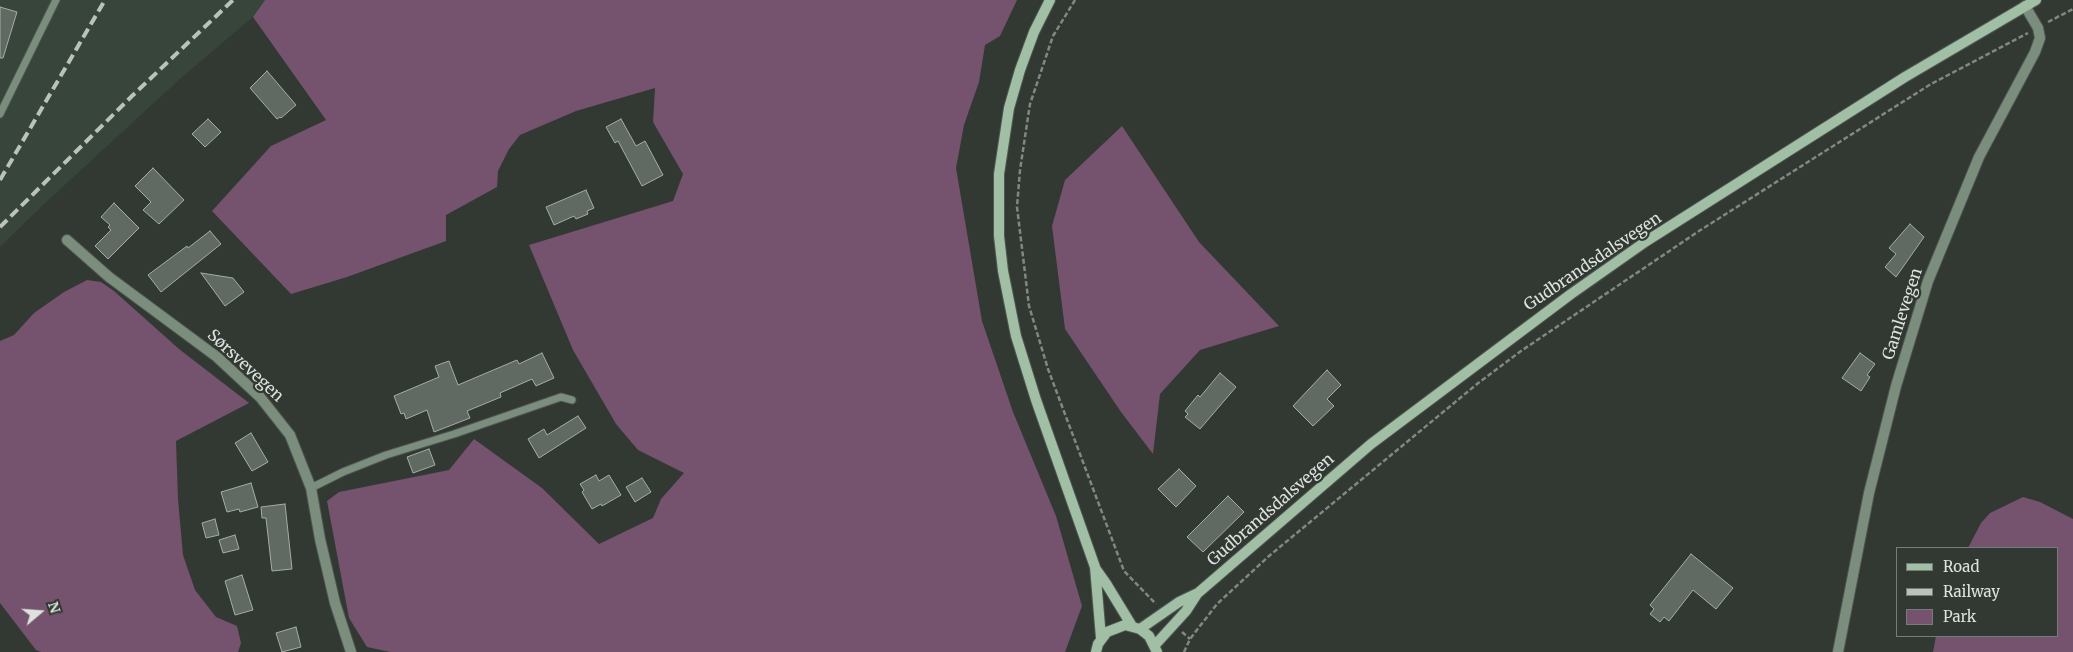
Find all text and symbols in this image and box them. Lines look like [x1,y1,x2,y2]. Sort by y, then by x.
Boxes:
street label: Gudbrandsdalsvegen [1521,209,1665,315]
street label: Gamlevegen [1879,266,1927,362]
street label: Sørsvevegen [203,326,287,406]
street label: Gudbrandsdalsvegen [1204,450,1338,570]
legend [1896,547,2058,637]
text: Road [1943,557,1979,576]
text: Railway [1943,582,2000,601]
north arrow [15,587,65,637]
text: N [44,599,65,615]
text: Park [1943,607,1976,626]

